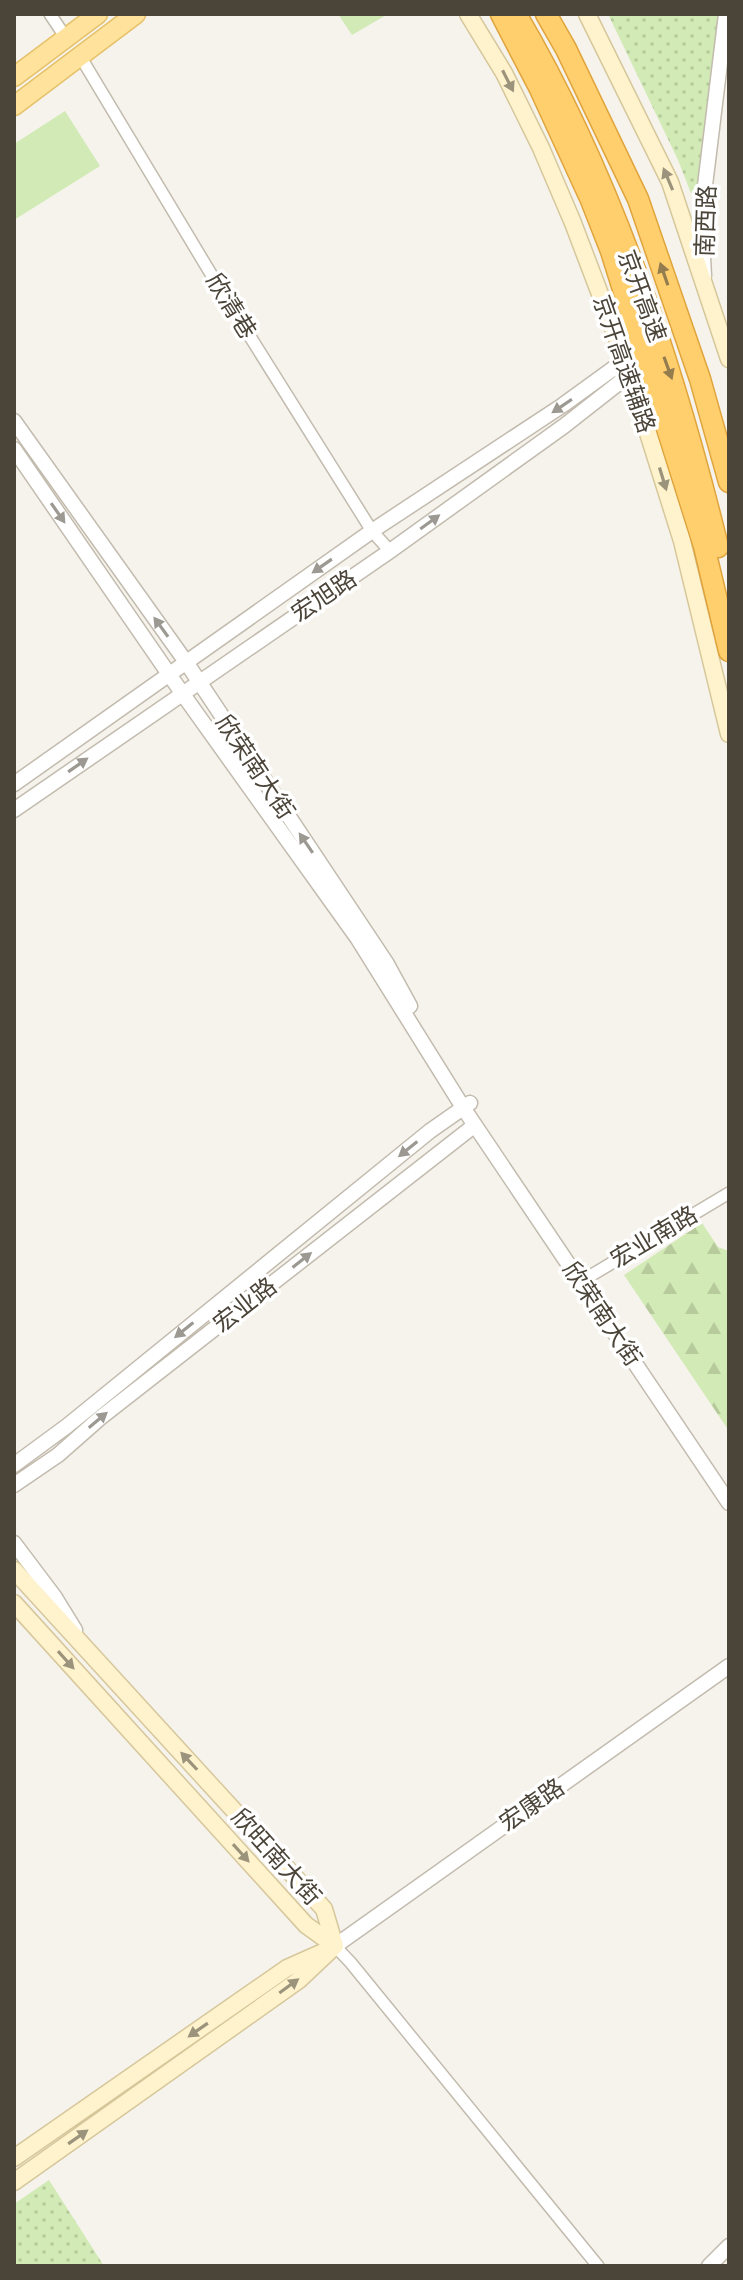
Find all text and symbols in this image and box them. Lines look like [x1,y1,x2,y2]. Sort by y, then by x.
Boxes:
one-way arrow [500,70,514,92]
one-way arrow [661,167,675,191]
street label: 南西路 [691,185,721,257]
street label: 京开高速 [612,246,672,346]
one-way arrow [657,262,669,286]
street label: 欣清巷 [200,268,262,344]
street label: 京开高速辅路 [587,291,661,437]
one-way arrow [663,356,675,380]
one-way arrow [551,398,572,413]
one-way arrow [657,468,670,492]
one-way arrow [50,503,65,524]
one-way arrow [420,515,441,530]
one-way arrow [312,558,333,573]
street label: 宏旭路 [286,564,362,628]
one-way arrow [154,617,169,638]
street label: 欣荣南大街 [210,709,300,825]
one-way arrow [68,758,89,773]
one-way arrow [299,833,314,854]
one-way arrow [398,1140,418,1157]
street label: 宏业南路 [606,1200,702,1274]
one-way arrow [292,1252,312,1268]
street label: 欣荣南大街 [557,1256,647,1372]
street label: 宏业路 [208,1272,282,1338]
one-way arrow [174,1322,194,1338]
one-way arrow [88,1412,108,1429]
one-way arrow [57,1651,75,1670]
one-way arrow [180,1752,198,1771]
street label: 宏康路 [494,1773,570,1837]
street label: 欣旺南大街 [225,1803,327,1911]
one-way arrow [231,1844,249,1863]
one-way arrow [279,1979,300,1995]
one-way arrow [187,2022,208,2037]
one-way arrow [67,2130,88,2145]

